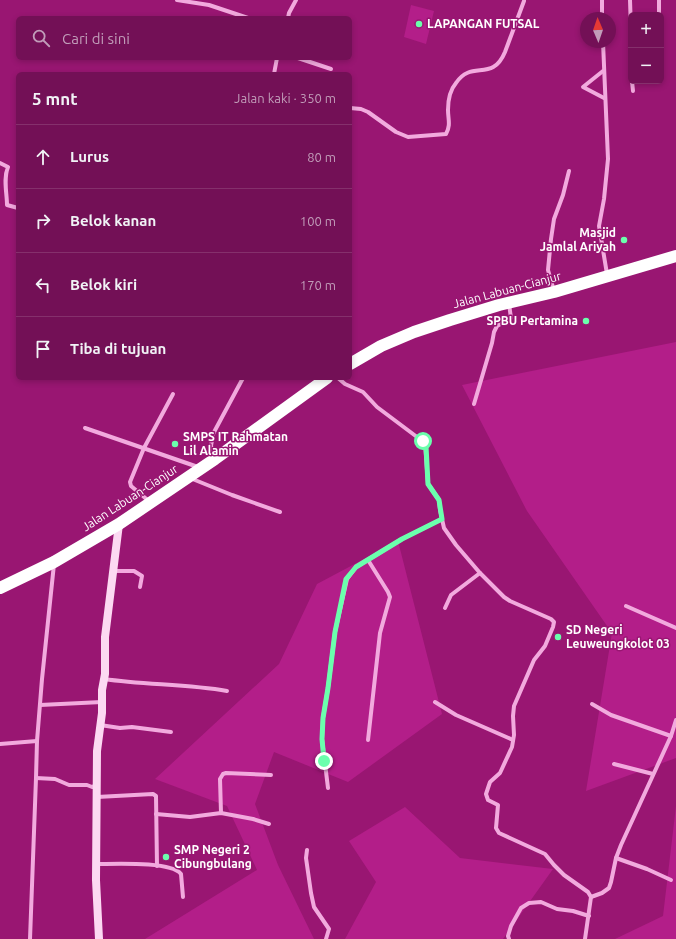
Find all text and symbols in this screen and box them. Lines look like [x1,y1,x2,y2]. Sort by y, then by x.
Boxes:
north arrow [580,12,616,48]
map controls [628,12,664,84]
button: + [628,12,664,48]
search box [16,16,352,60]
place label: LAPANGAN FUTSAL [427,17,540,30]
marker: LAPANGAN FUTSAL [414,19,424,29]
icon: search [30,27,52,49]
text: Cari di sini [62,30,130,47]
button: − [628,48,664,84]
text: 5 mnt [32,89,78,108]
text: Jalan kaki · 350 m [234,91,336,105]
icon: ahead [32,146,54,168]
text: Lurus [70,148,109,165]
text: 80 m [307,150,336,164]
icon: right [32,210,54,232]
text: Belok kanan [70,212,156,229]
text: 100 m [300,214,336,228]
place label: Masjid Jamlal Ariyah [540,226,616,253]
marker: Masjid Jamlal Ariyah [619,235,629,245]
street label: Jalan Labuan-Cianjur [451,269,563,310]
icon: left [32,274,54,296]
text: Belok kiri [70,276,137,293]
text: 170 m [300,278,336,292]
place label: SPBU Pertamina [486,314,578,327]
marker: SPBU Pertamina [581,316,591,326]
icon: arrive [32,338,54,360]
text: Tiba di tujuan [70,340,166,357]
place label: SMPS IT Rahmatan Lil Alamin [183,430,288,457]
route start [414,432,432,450]
marker: SMPS IT Rahmatan Lil Alamin [170,439,180,449]
street label: Jalan Labuan-Cianjur [80,462,180,533]
place label: SD Negeri Leuweungkolot 03 [566,623,670,650]
marker: SD Negeri Leuweungkolot 03 [553,632,563,642]
route end [315,752,333,770]
place label: SMP Negeri 2 Cibungbulang [174,843,252,870]
marker: SMP Negeri 2 Cibungbulang [161,852,171,862]

